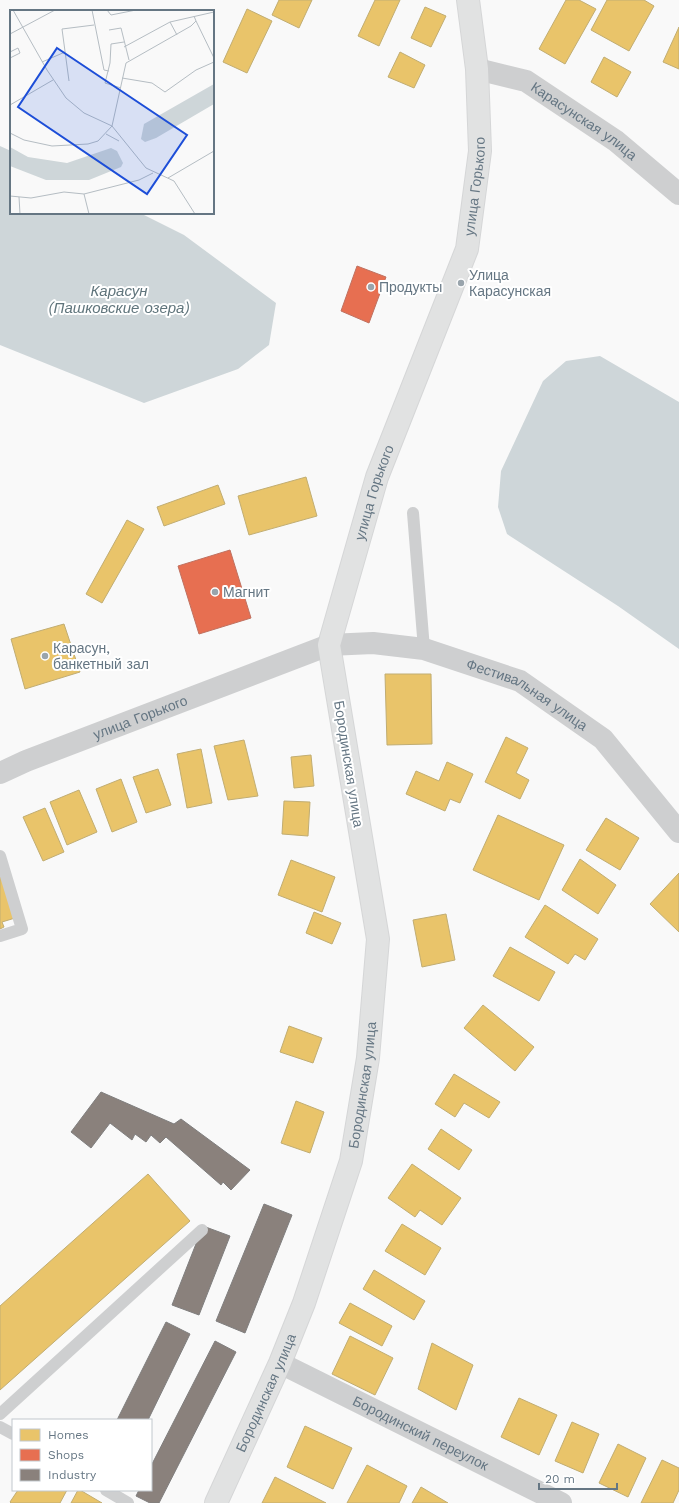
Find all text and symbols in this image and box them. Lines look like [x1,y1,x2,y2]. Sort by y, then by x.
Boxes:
inset map [10,10,214,214]
street label: Карасунская улица [528,79,641,163]
street label: улица Горького [461,136,488,237]
place label: Улица Карасунская [469,267,551,299]
marker: Улица Карасунская [456,278,466,288]
place label: Продукты [379,279,442,295]
water label: Карасун (Пашковские озера) [48,282,190,317]
marker: Продукты [366,282,376,292]
street label: улица Горького [351,442,397,542]
place label: Магнит [223,584,270,600]
marker: Магнит [210,587,220,597]
place label: Карасун, банкетный зал [53,640,149,672]
marker: Карасун, банкетный зал [40,651,50,661]
street label: Фестивальная улица [464,656,591,734]
street label: улица Горького [91,692,190,743]
street label: Бородинская улица [331,700,367,829]
street label: Бородинская улица [345,1021,379,1150]
street label: Бородинская улица [232,1331,299,1455]
street label: Бородинский переулок [350,1393,492,1474]
legend [12,1419,152,1491]
text: Homes [48,1428,89,1442]
text: Shops [48,1448,84,1462]
scale bar [539,1465,617,1491]
text: Industry [48,1468,97,1482]
text: 20 m [545,1472,575,1486]

